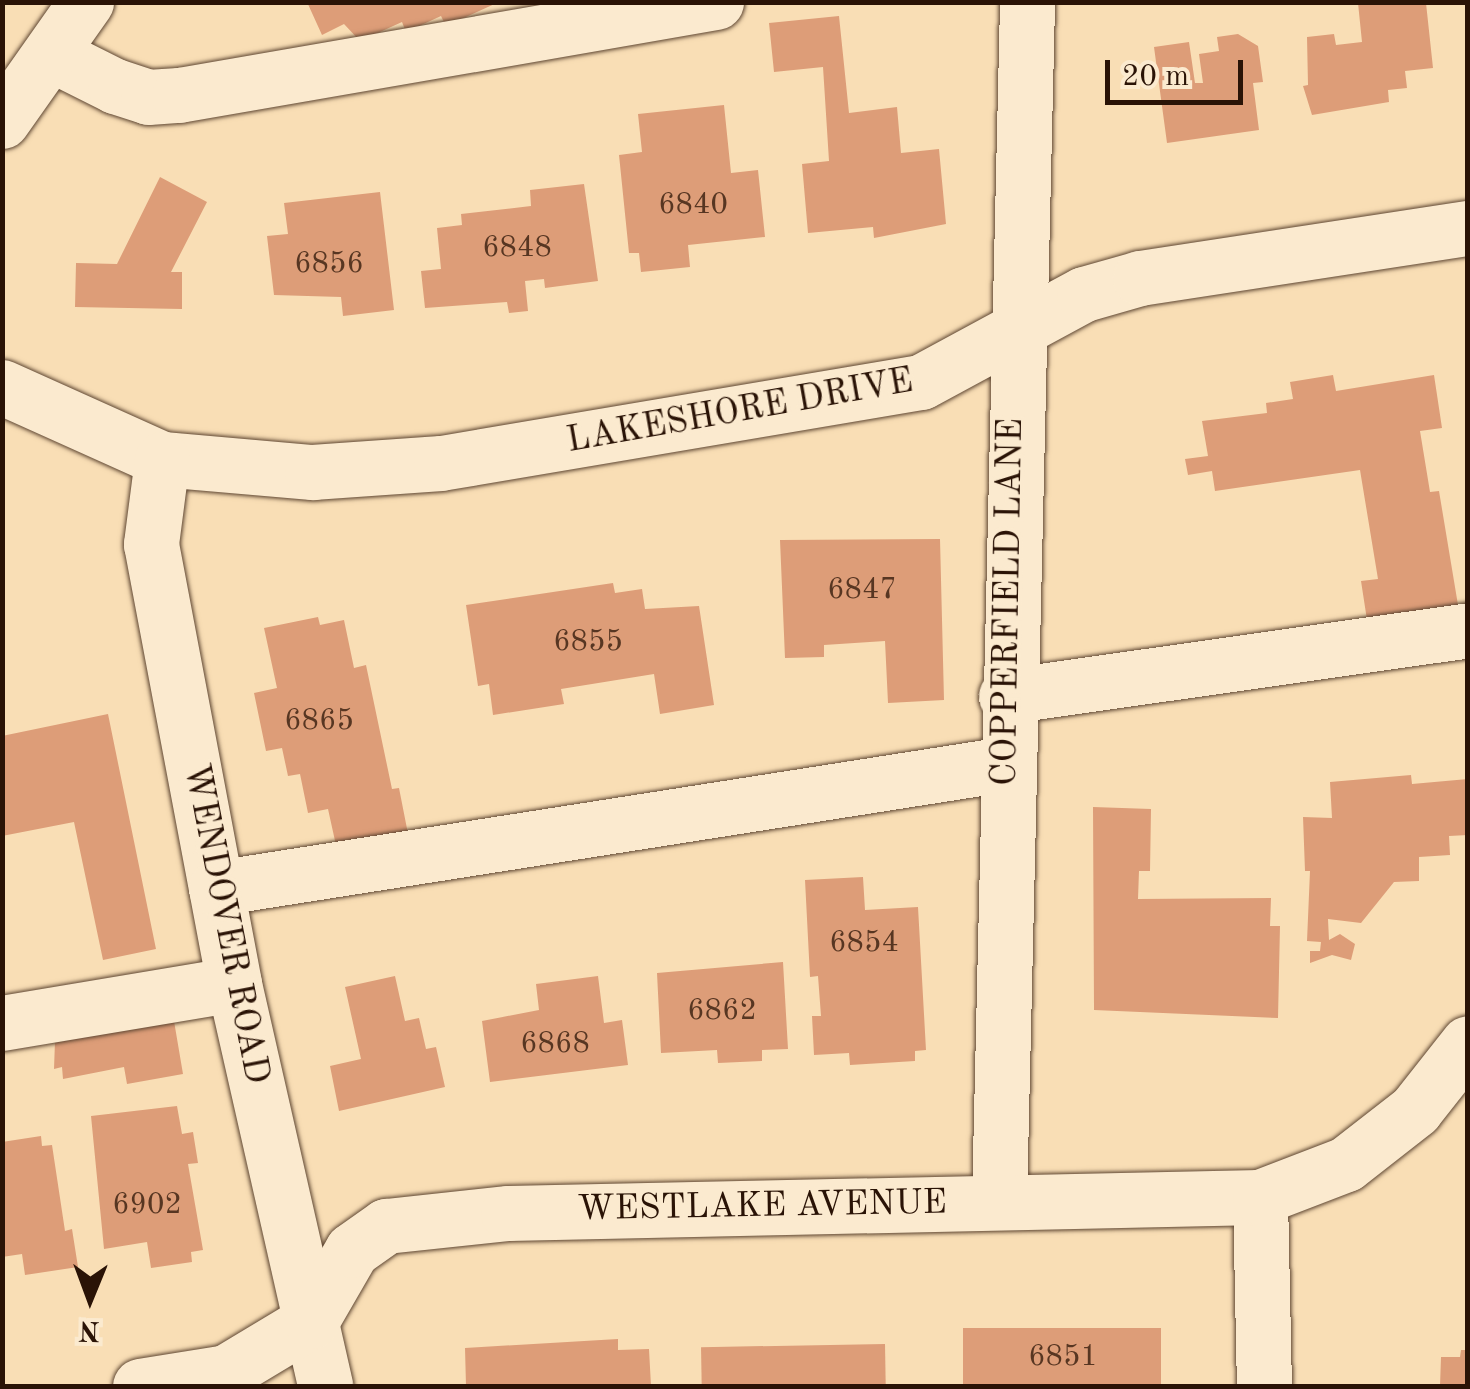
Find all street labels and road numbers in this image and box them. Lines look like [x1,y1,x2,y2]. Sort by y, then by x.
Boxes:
street label: LAKESHORE DRIVE [564,361,916,463]
street label: COPPERFIELD LANE [985,418,1033,786]
street label: WENDOVER ROAD [173,760,277,1088]
street label: WESTLAKE AVENUE [577,1183,947,1231]

